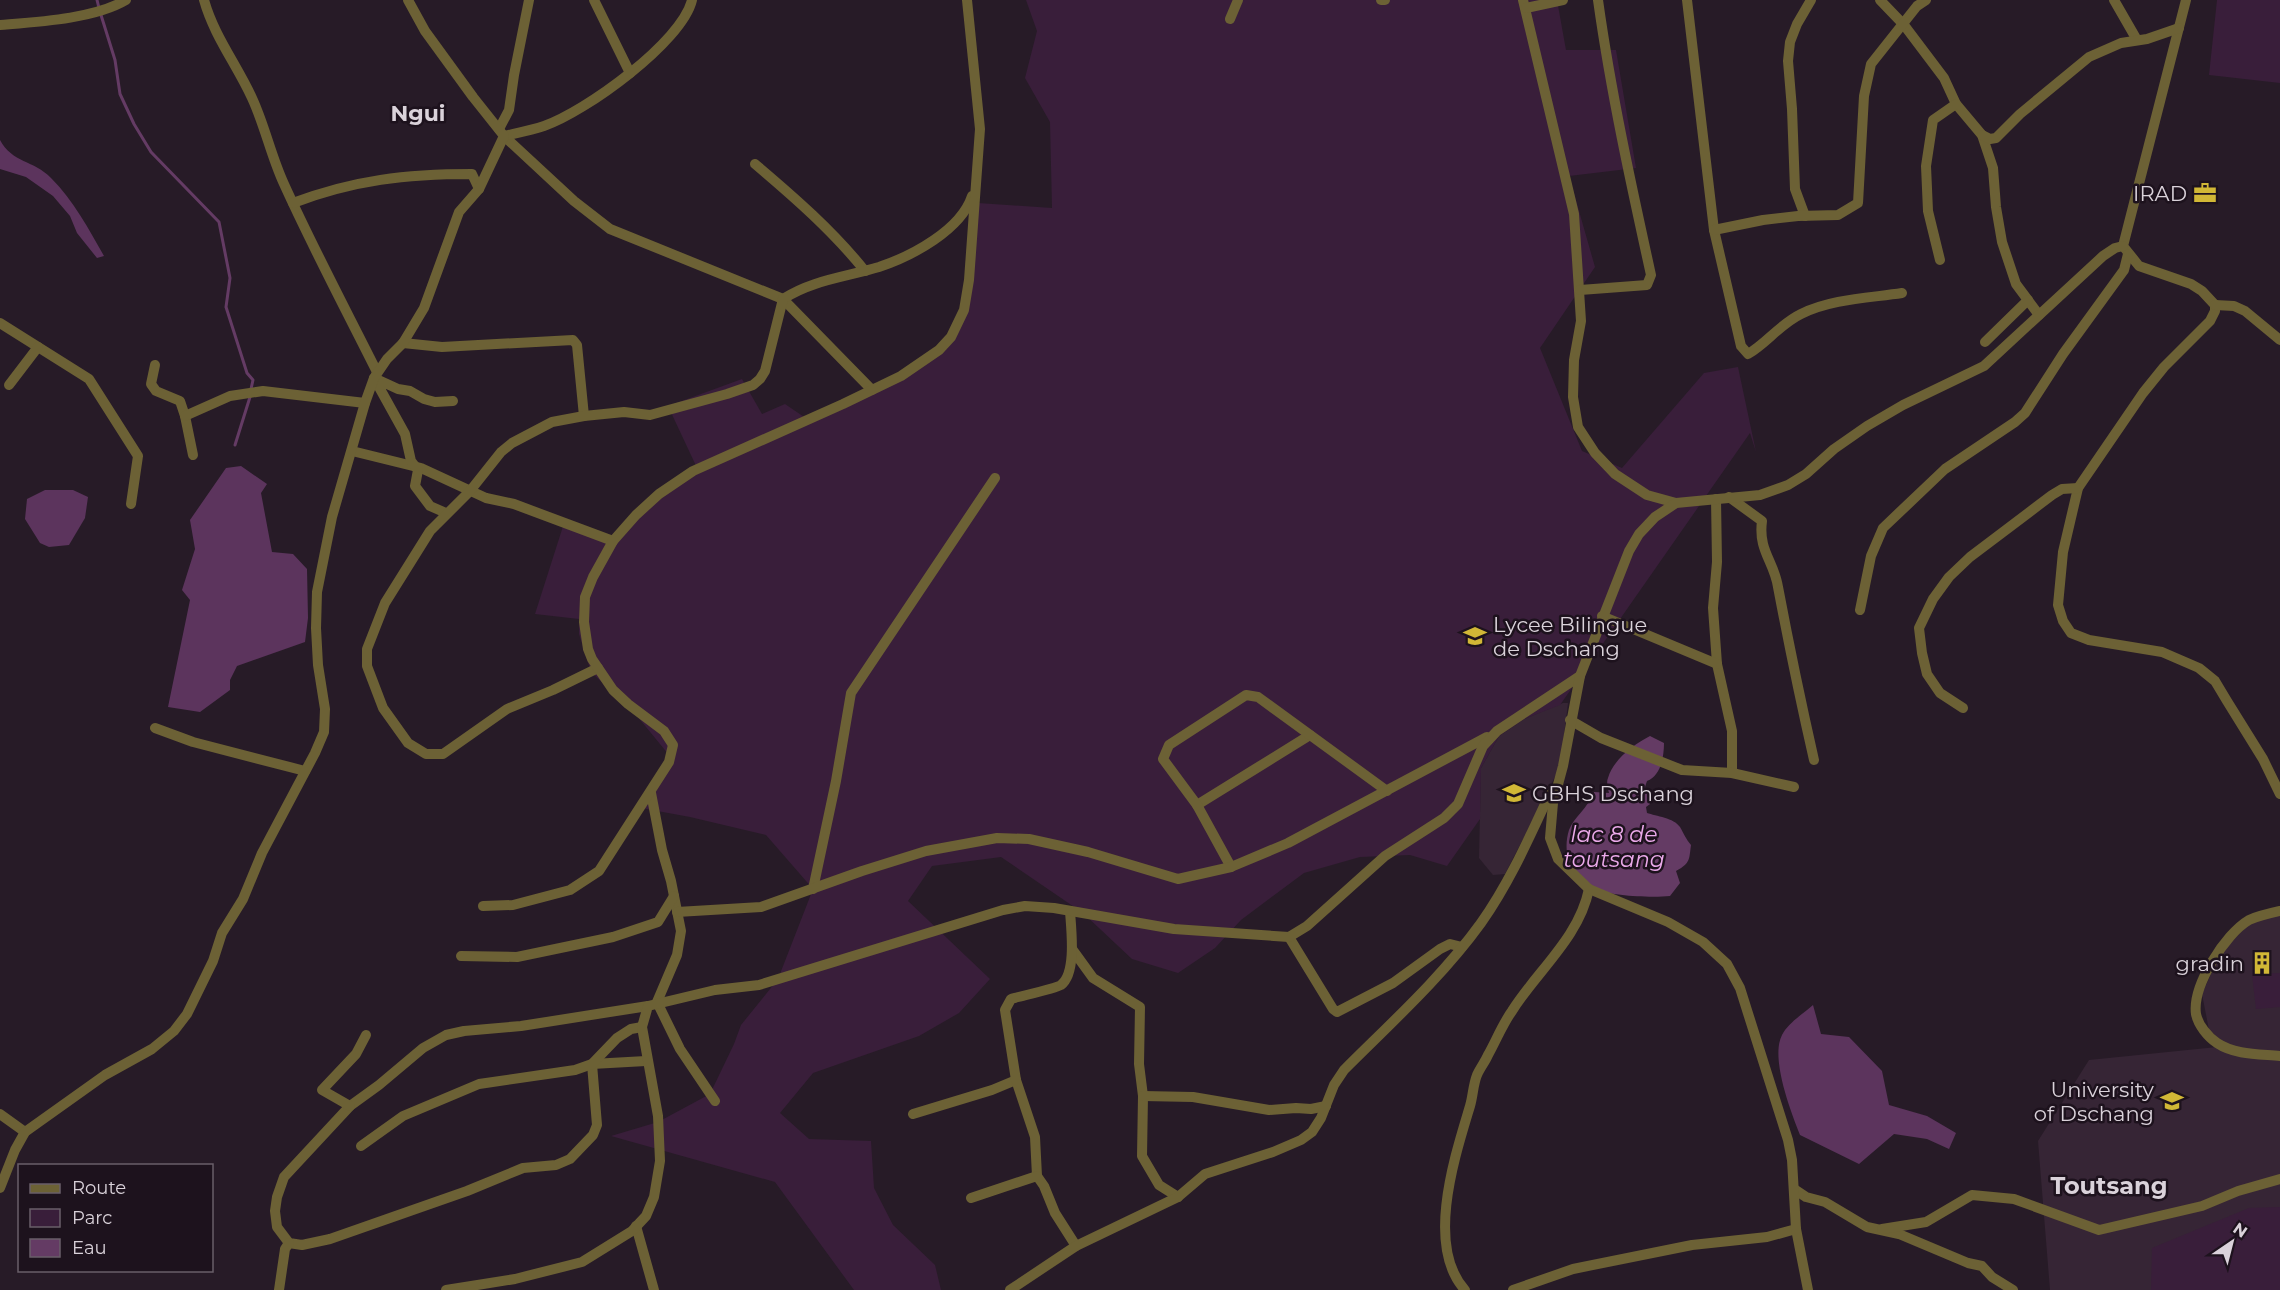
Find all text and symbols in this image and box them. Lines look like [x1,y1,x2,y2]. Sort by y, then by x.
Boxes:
district label: Ngui [391,100,445,127]
office icon: IRAD [2192,180,2218,206]
place label: IRAD [2133,181,2187,206]
place label: Lycee Bilingue de Dschang [1493,612,1647,661]
school or university icon: Lycee Bilingue de Dschang [1462,623,1488,649]
school or university icon: GBHS Dschang [1501,780,1527,806]
place label: GBHS Dschang [1532,781,1694,806]
water label: lac 8 de toutsang [1563,821,1665,873]
building icon: gradin [2249,950,2275,976]
place label: gradin [2176,951,2244,976]
place label: University of Dschang [2034,1077,2155,1126]
school or university icon: University of Dschang [2159,1088,2185,1114]
legend [18,1164,213,1272]
district label: Toutsang [2050,1171,2168,1200]
text: Route [72,1177,126,1199]
text: Parc [72,1207,112,1229]
north arrow [2202,1212,2262,1272]
text: N [2230,1219,2251,1242]
text: Eau [72,1237,107,1259]

